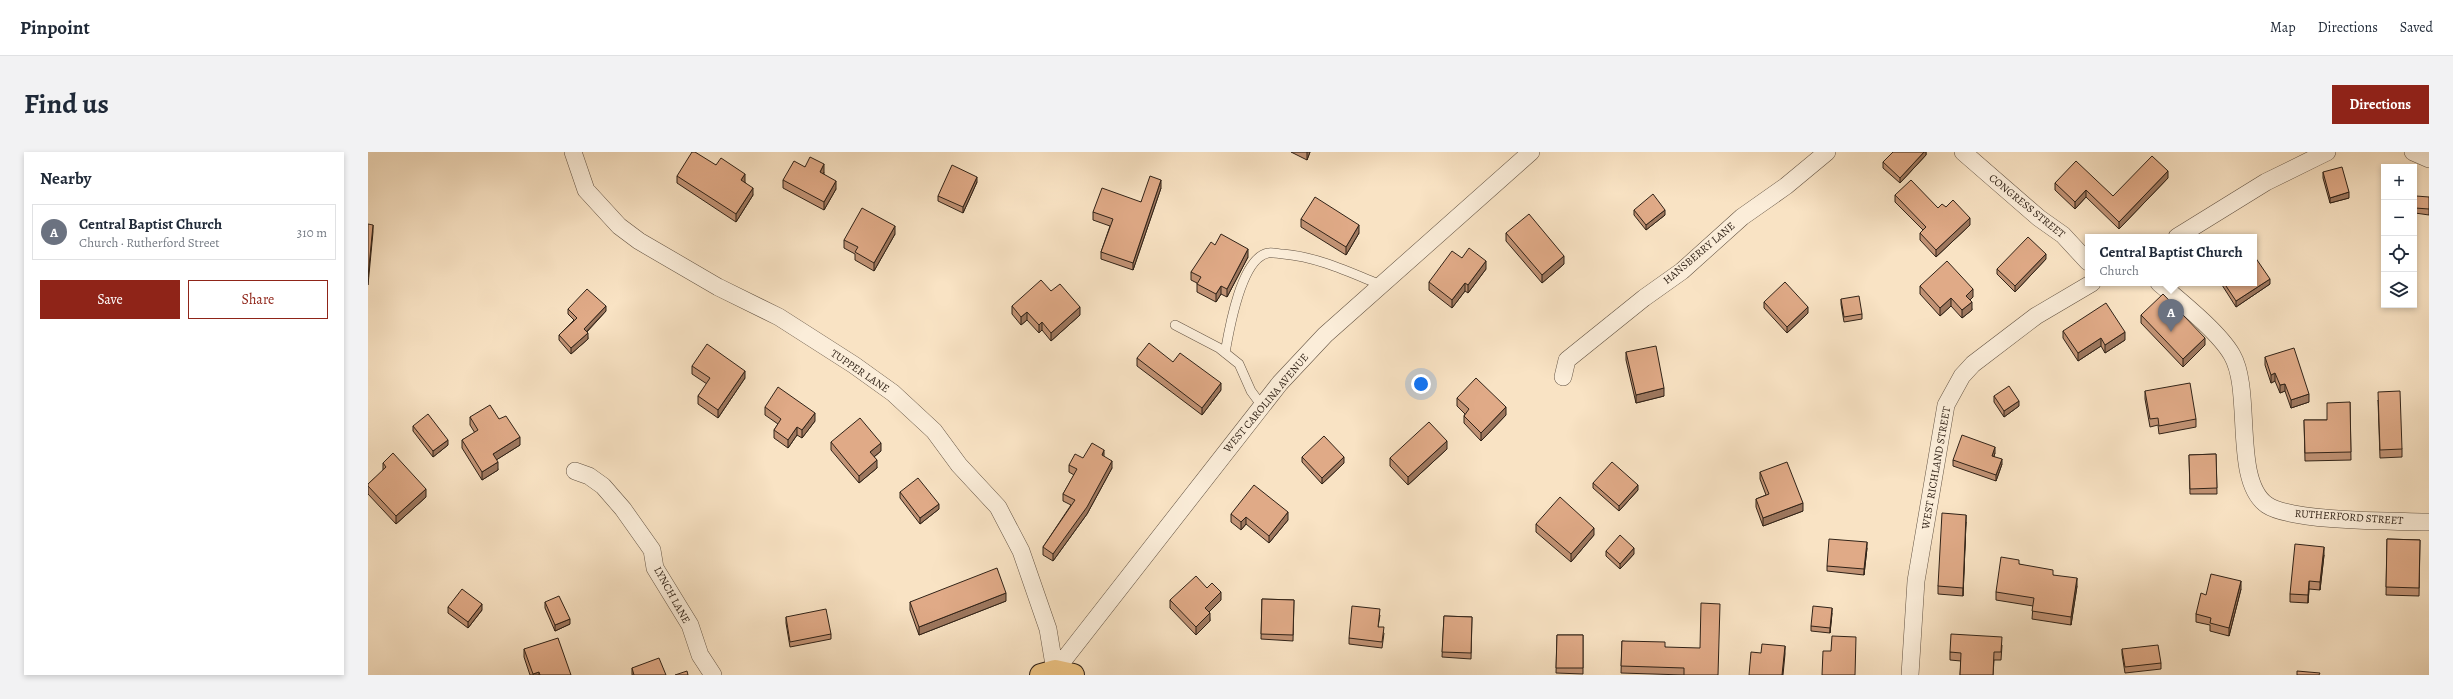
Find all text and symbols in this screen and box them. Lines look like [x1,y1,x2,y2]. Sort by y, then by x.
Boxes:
text: Pinpoint [20,15,90,41]
text: Map [2270,18,2296,37]
text: Directions [2318,18,2378,37]
text: Saved [2400,18,2433,37]
text: Find us [24,85,109,123]
button: Directions [2332,85,2429,124]
map controls [2381,164,2417,308]
button: + [2381,164,2417,200]
text: Nearby [40,167,91,190]
street label: CONGRESS STREET [1986,171,2068,241]
button: − [2381,200,2417,236]
text: Central Baptist Church [79,214,222,234]
street label: HANSBERRY LANE [1660,218,1738,288]
text: A [50,224,58,241]
text: 310 m [297,224,327,241]
text: Church · Rutherford Street [79,234,220,251]
popup [2085,234,2257,286]
button: locate [2381,236,2417,272]
text: Central Baptist Church [2099,242,2243,262]
text: Church [2099,262,2139,279]
button: layers [2381,272,2417,308]
button: Save [40,280,180,319]
button: Share [188,280,328,319]
pin: A [2158,299,2184,332]
street label: TUPPER LANE [828,346,892,396]
street label: WEST CAROLINA AVENUE [1219,350,1312,457]
your location [1411,374,1431,394]
street label: WEST RICHLAND STREET [1918,405,1954,531]
street label: RUTHERFORD STREET [2294,506,2404,528]
street label: LYNCH LANE [650,564,694,626]

